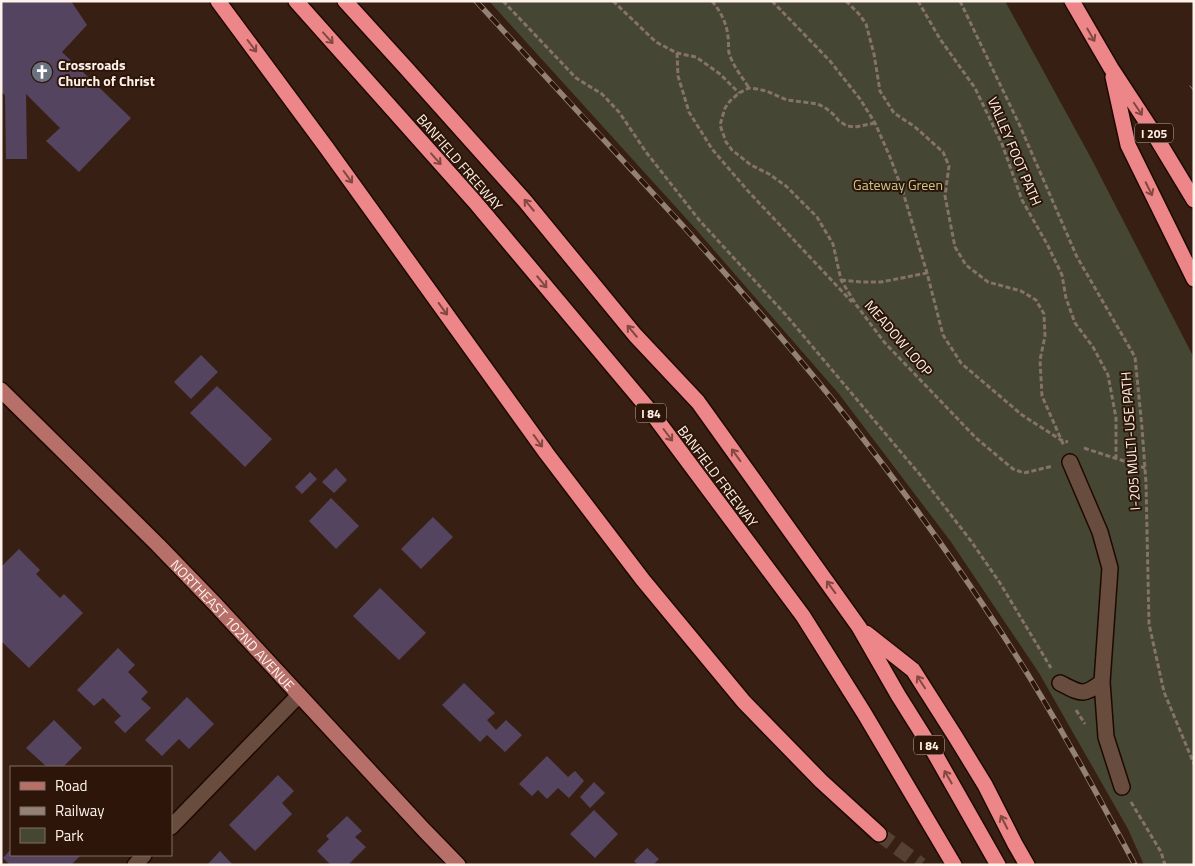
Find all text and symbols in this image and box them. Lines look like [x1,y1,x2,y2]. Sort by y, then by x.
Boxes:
one-way arrow [1087,27,1097,41]
one-way arrow [322,31,334,44]
one-way arrow [246,39,257,52]
place label: Crossroads Church of Christ [58,54,155,91]
church icon: Crossroads Church of Christ [30,60,54,84]
street label: VALLEY FOOT PATH [983,93,1047,209]
one-way arrow [1133,102,1143,116]
street label: BANFIELD FREEWAY [412,109,508,215]
road number: I 205 [1135,124,1173,142]
one-way arrow [431,152,442,165]
one-way arrow [343,170,353,184]
park label: Gateway Green [853,174,943,195]
one-way arrow [1145,181,1155,196]
one-way arrow [523,199,534,212]
one-way arrow [536,276,548,289]
street label: MEADOW LOOP [860,295,938,381]
one-way arrow [438,302,448,316]
one-way arrow [627,324,638,337]
street label: I-205 MULTI-USE PATH [1115,371,1145,511]
road number: I 84 [636,403,666,422]
street label: BANFIELD FREEWAY [673,421,764,532]
one-way arrow [662,428,673,441]
one-way arrow [533,434,543,448]
one-way arrow [731,448,741,462]
street label: NORTHEAST 102ND AVENUE [166,554,300,695]
one-way arrow [825,581,836,595]
one-way arrow [916,676,926,690]
road number: I 84 [914,736,944,754]
legend [10,766,172,856]
one-way arrow [942,770,952,784]
text: Road [55,774,87,797]
text: Railway [55,799,105,822]
one-way arrow [999,815,1008,830]
text: Park [55,824,84,847]

